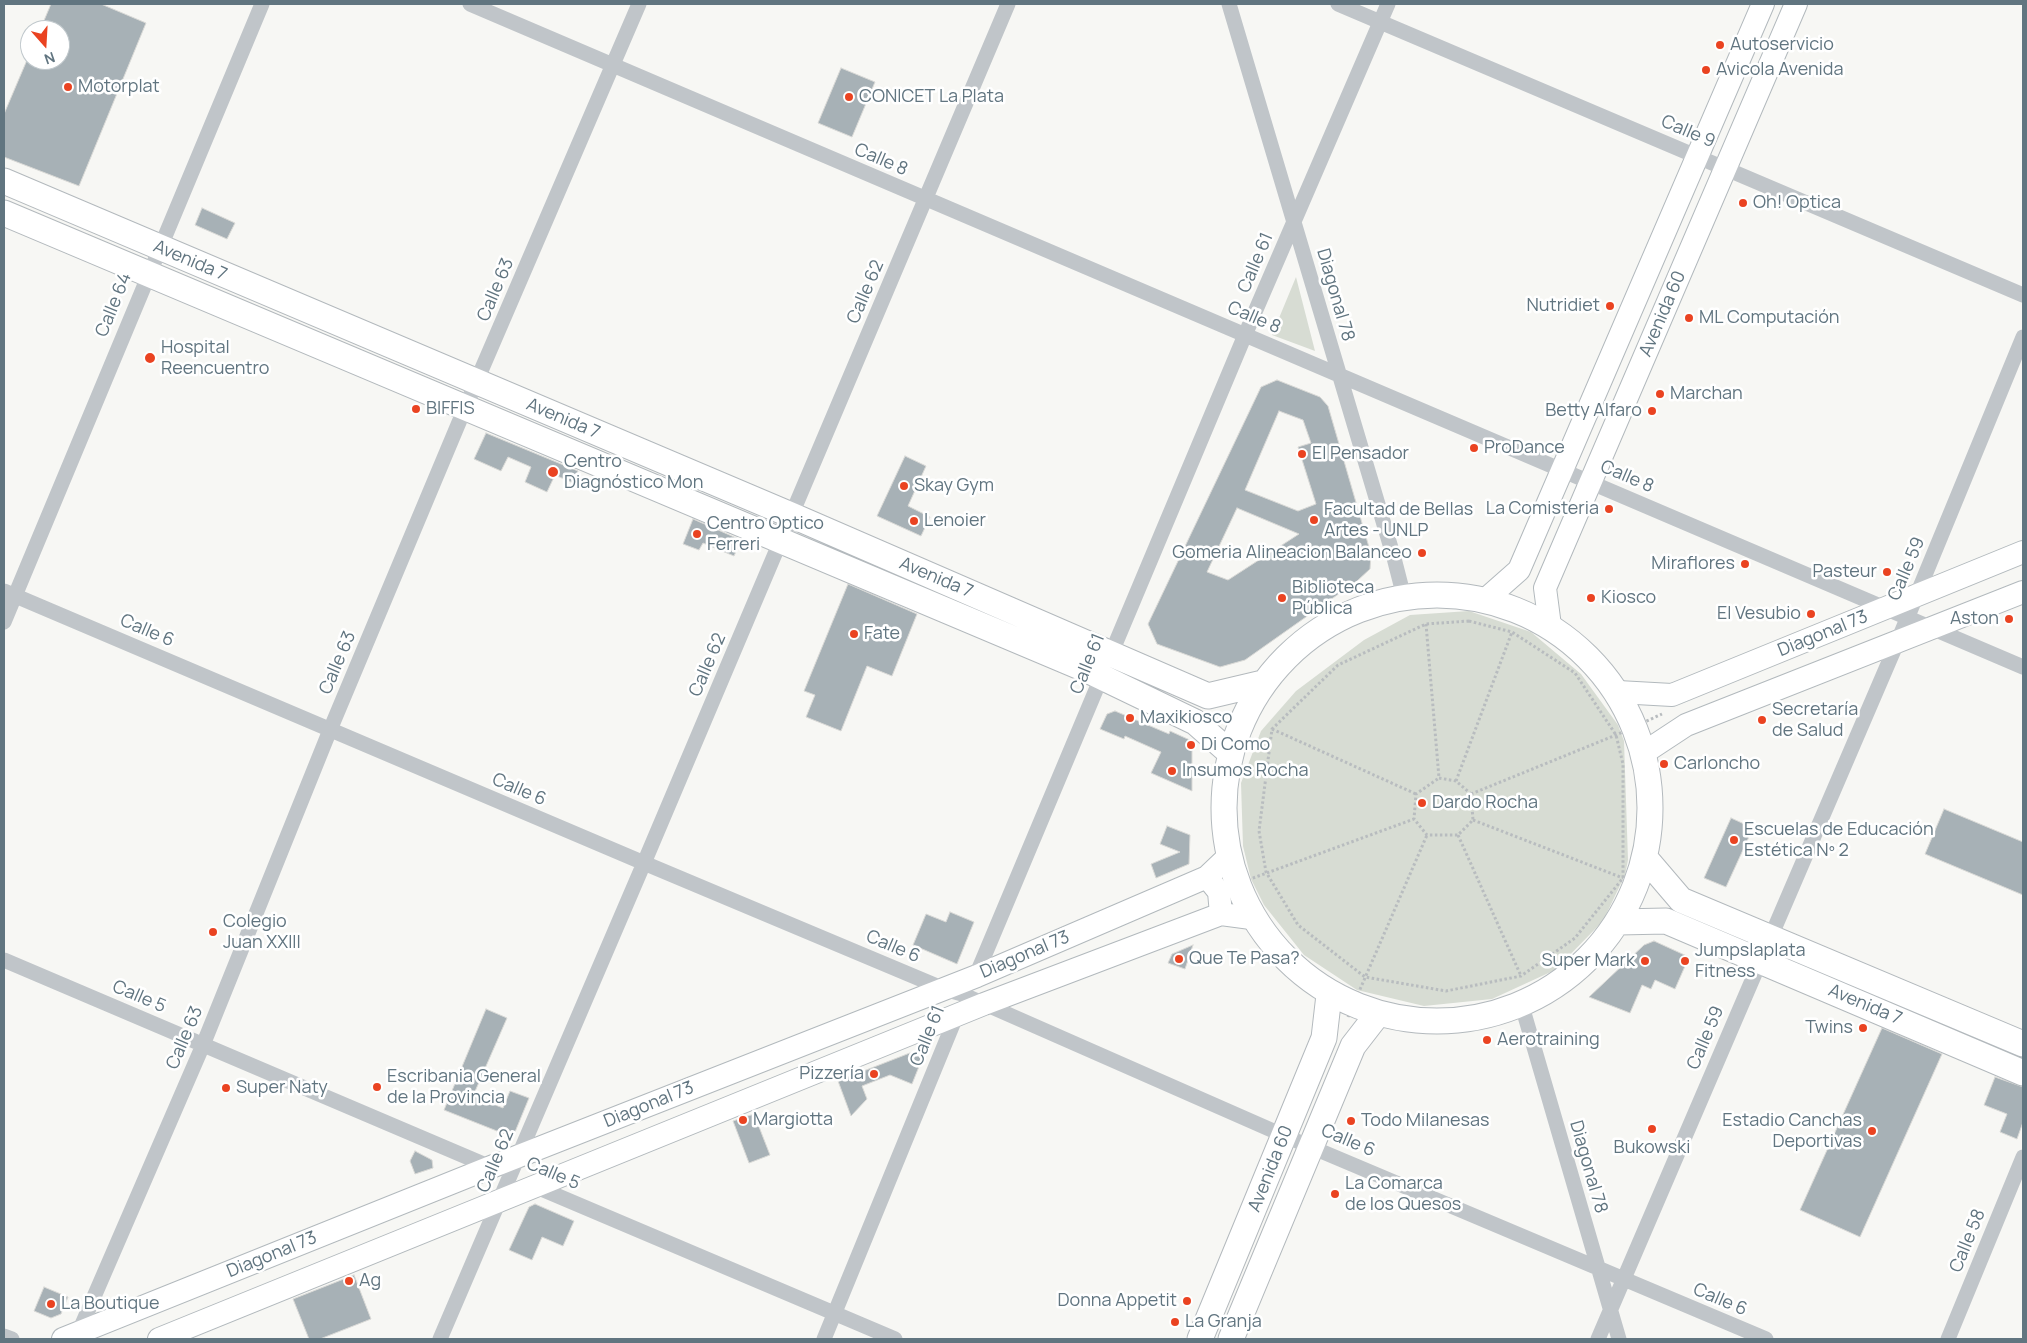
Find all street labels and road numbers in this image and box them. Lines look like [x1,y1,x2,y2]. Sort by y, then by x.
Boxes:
street label: Calle 9 [1658,111,1718,153]
street label: Calle 8 [851,139,911,181]
street label: Calle 61 [1234,230,1278,296]
street label: Avenida 7 [150,236,230,286]
street label: Diagonal 78 [1311,246,1359,344]
street label: Calle 63 [473,255,519,325]
street label: Calle 62 [843,257,889,327]
street label: Avenida 60 [1635,268,1691,360]
street label: Calle 64 [91,270,137,340]
street label: Calle 8 [1224,297,1284,339]
street label: Avenida 7 [523,394,603,444]
street label: Calle 8 [1597,456,1657,498]
street label: Calle 59 [1884,534,1930,604]
street label: Avenida 7 [896,553,976,603]
street label: Diagonal 73 [1775,606,1871,662]
street label: Calle 6 [117,610,177,652]
street label: Calle 63 [315,628,361,698]
street label: Calle 62 [685,630,731,700]
street label: Calle 61 [1066,631,1110,697]
street label: Calle 6 [489,769,549,811]
street label: Calle 6 [863,926,923,968]
street label: Diagonal 73 [977,926,1073,984]
street label: Calle 5 [109,976,169,1018]
street label: Avenida 7 [1825,980,1905,1030]
street label: Calle 63 [162,1003,208,1073]
street label: Calle 61 [906,1003,950,1069]
street label: Calle 59 [1683,1003,1729,1073]
street label: Diagonal 73 [601,1077,697,1133]
street label: Diagonal 78 [1564,1118,1612,1216]
street label: Calle 6 [1318,1120,1378,1162]
street label: Avenida 60 [1244,1123,1298,1215]
street label: Calle 62 [473,1126,519,1196]
street label: Calle 5 [523,1153,583,1195]
street label: Calle 58 [1946,1206,1990,1276]
street label: Diagonal 73 [224,1227,320,1283]
street label: Calle 6 [1690,1279,1750,1321]

